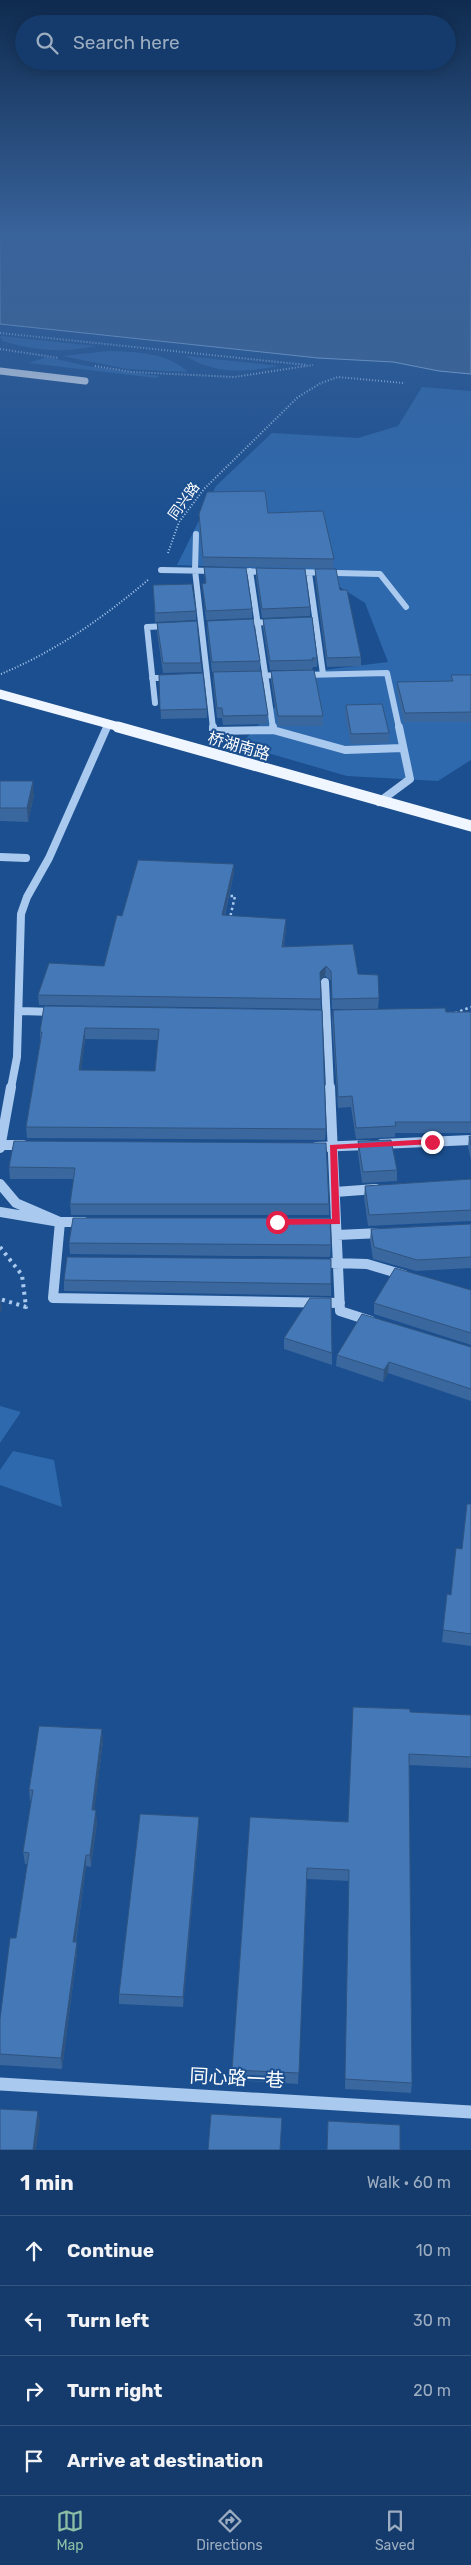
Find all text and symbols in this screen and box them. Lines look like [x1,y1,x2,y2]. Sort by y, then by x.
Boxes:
search box [15,15,456,70]
icon: search [33,29,61,57]
text: Search here [73,31,180,54]
street label: 同兴路 [165,479,203,523]
street label: 桥湖南路 [206,728,272,764]
route end [421,1131,444,1154]
route start [266,1211,289,1234]
street label: 同心路一巷 [189,2064,285,2092]
text: 1 min [20,2170,74,2195]
text: Walk · 60 m [367,2173,451,2192]
icon: ahead [20,2237,48,2265]
text: Continue [67,2239,154,2262]
text: 10 m [416,2241,451,2260]
icon: left [20,2307,48,2335]
text: Turn left [67,2309,149,2332]
text: 30 m [413,2311,451,2330]
icon: right [20,2377,48,2405]
text: Turn right [67,2379,162,2402]
text: 20 m [413,2381,451,2400]
icon: arrive [20,2447,48,2475]
text: Arrive at destination [67,2449,263,2472]
tab: Map [56,2507,84,2554]
tab: Directions [196,2507,263,2554]
tab: Saved [375,2507,415,2554]

